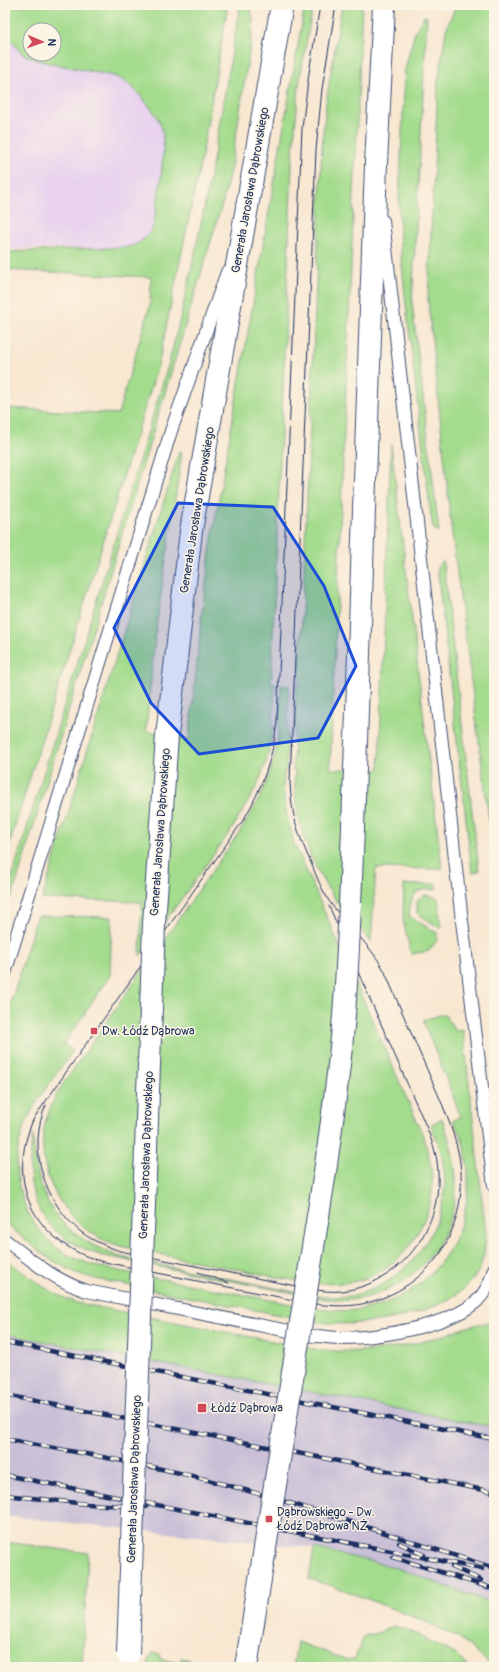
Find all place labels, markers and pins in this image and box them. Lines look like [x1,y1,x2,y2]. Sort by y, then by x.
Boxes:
place label: Dw. Łódź Dąbrowa [102,1024,195,1039]
marker: Dw. Łódź Dąbrowa [89,1026,99,1036]
place label: Łódź Dąbrowa [210,1401,283,1416]
marker: Łódź Dąbrowa [196,1402,208,1414]
place label: Dąbrowskiego - Dw. Łódź Dąbrowa NŻ [276,1505,375,1534]
marker: Dąbrowskiego - Dw. Łódź Dąbrowa NŻ [264,1514,274,1524]

